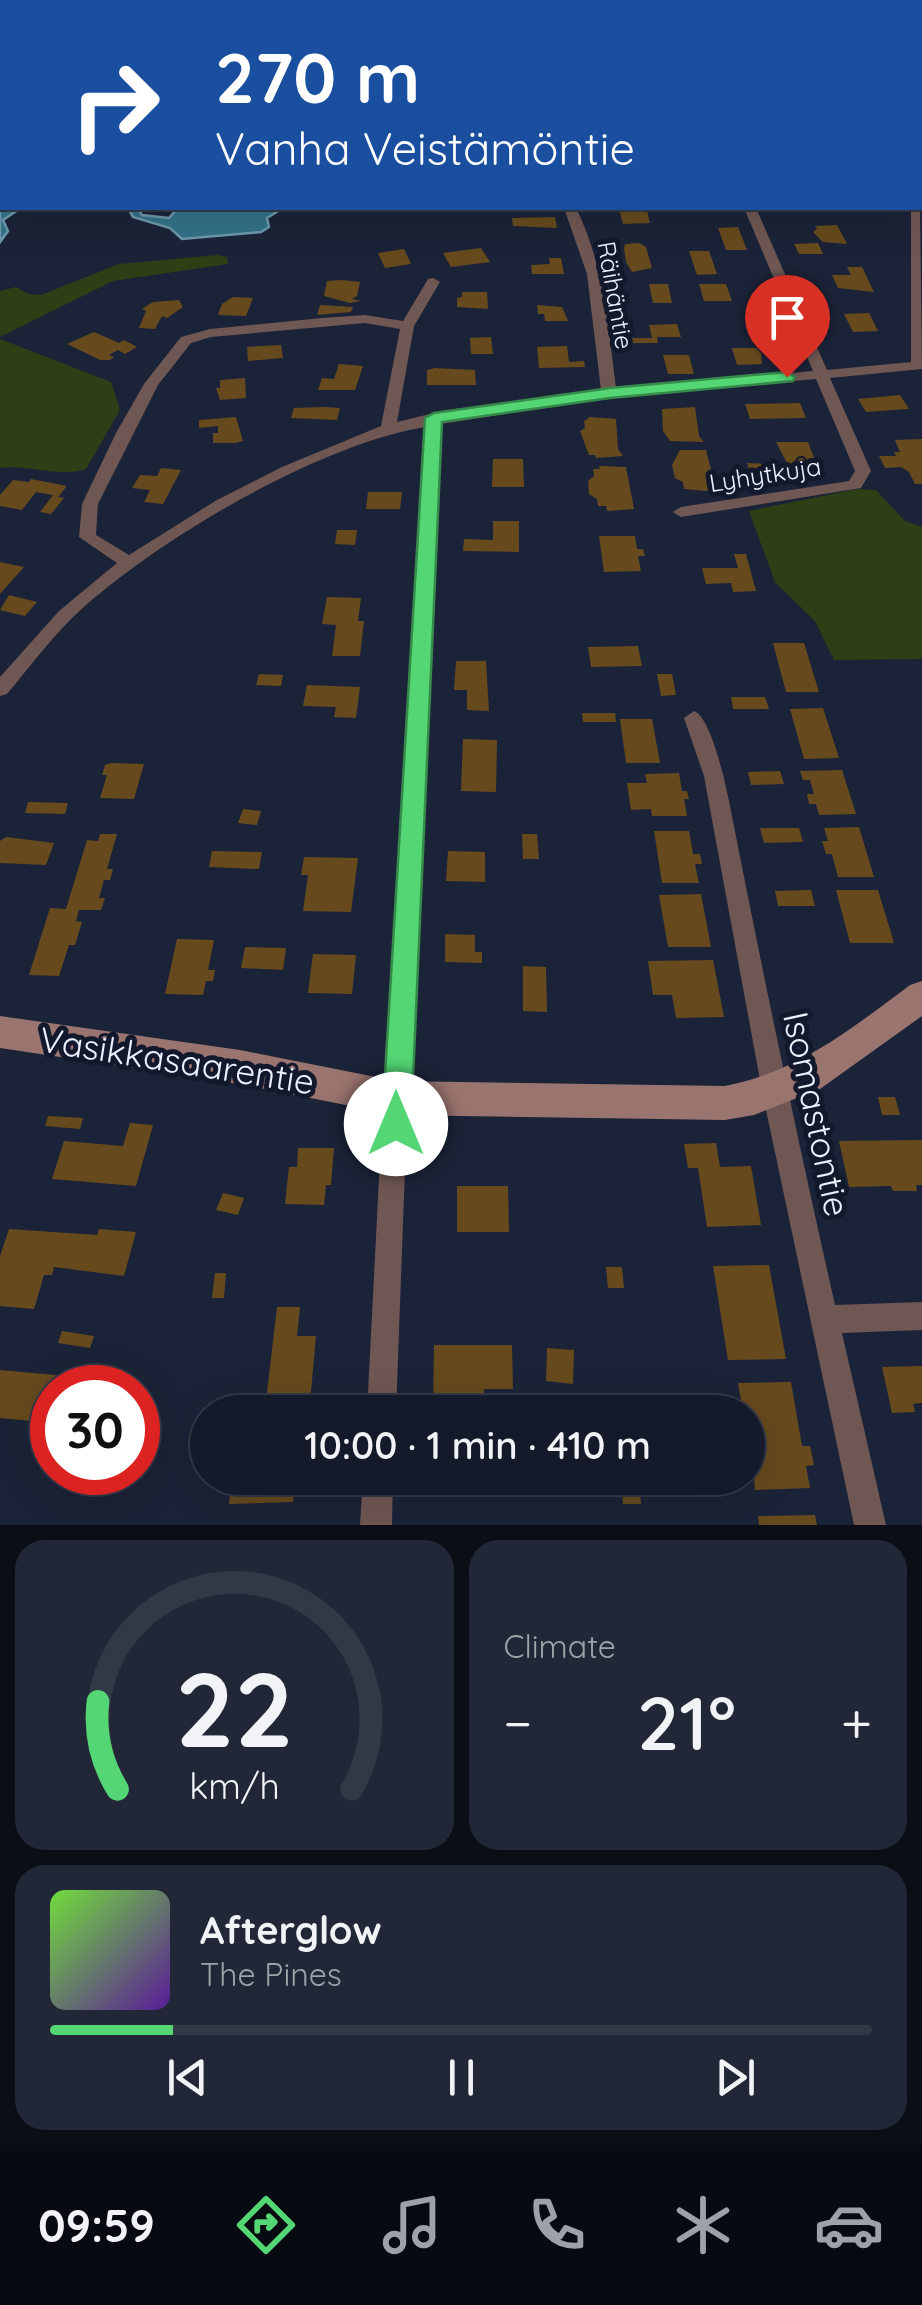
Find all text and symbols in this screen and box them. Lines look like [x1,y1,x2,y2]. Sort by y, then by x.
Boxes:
text: 270 m [215,33,420,121]
icon: right [50,40,180,170]
text: Vanha Veistämöntie [215,120,635,176]
street label: Räihäntie [591,239,641,351]
pin [745,275,830,378]
icon: arrive [760,290,815,345]
street label: Lyhytkuja [707,450,823,498]
street label: Isomastontie [774,1008,860,1220]
street label: Vasikkasaarentie [36,1017,318,1103]
position arrow [344,1072,448,1176]
speed limit sign: 30 [30,1365,160,1495]
text: 10:00 · 1 min · 410 m [304,1421,651,1469]
text: Climate [504,1626,616,1666]
text: 22 [175,1643,293,1773]
text: 21° [637,1675,736,1769]
text: − [504,1688,532,1757]
text: + [841,1688,872,1757]
text: km/h [189,1763,280,1808]
text: Afterglow [200,1906,382,1954]
text: The Pines [200,1954,342,1994]
icon: previous [160,2050,215,2105]
icon: pause [434,2050,489,2105]
icon: next [708,2050,763,2105]
icon: directions [231,2190,301,2260]
icon: music [377,2190,447,2260]
icon: phone [522,2190,592,2260]
icon: climate [668,2190,738,2260]
icon: car [814,2190,884,2260]
text: 09:59 [38,2197,155,2253]

